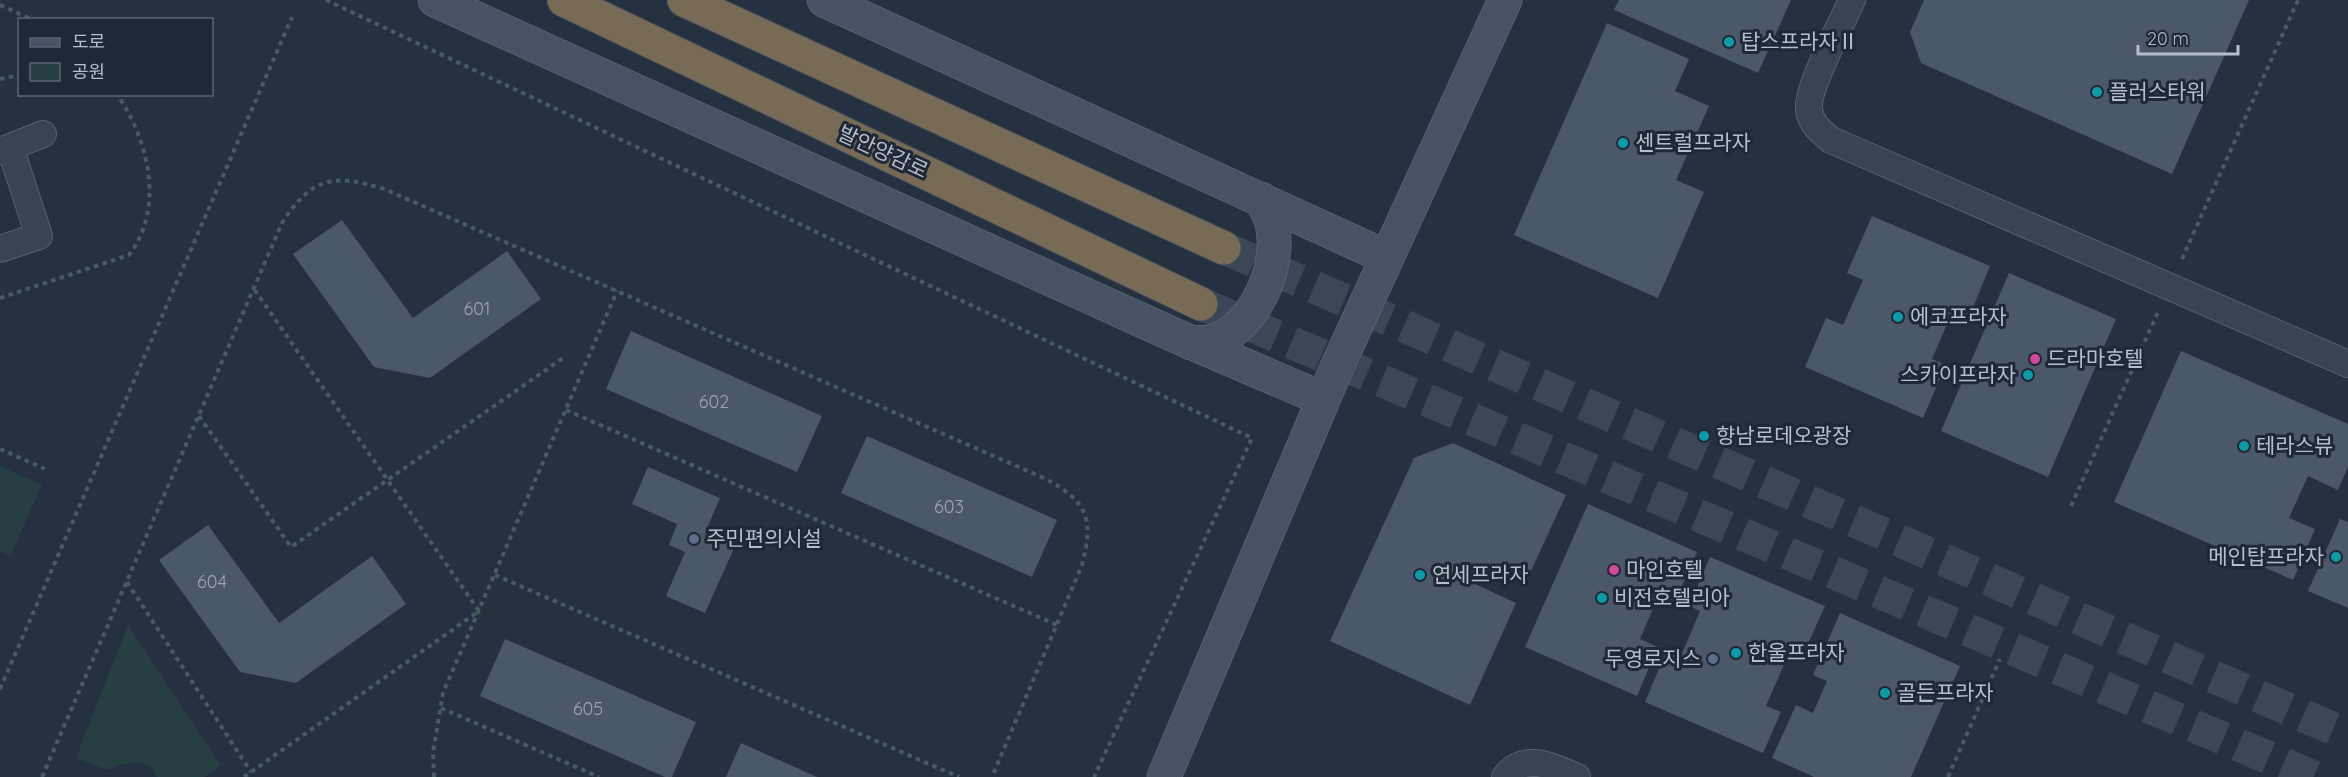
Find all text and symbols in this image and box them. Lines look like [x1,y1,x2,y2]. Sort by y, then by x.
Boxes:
legend [18,18,213,96]
scale bar [2138,18,2238,56]
text: 20 m [2147,27,2189,50]
place label: 탑스프라자Ⅱ [1741,28,1859,54]
text: 도로 [72,30,105,53]
marker: 탑스프라자Ⅱ [1722,35,1736,49]
text: 공원 [72,60,105,83]
place label: 플러스타워 [2109,78,2206,104]
marker: 플러스타워 [2090,85,2104,99]
street label: 발안양감로 [834,119,933,183]
place label: 센트럴프라자 [1635,129,1751,155]
marker: 센트럴프라자 [1616,136,1630,150]
house number: 601 [463,297,491,320]
place label: 에코프라자 [1910,303,2007,329]
marker: 에코프라자 [1891,310,1905,324]
place label: 드라마호텔 [2047,345,2144,371]
marker: 드라마호텔 [2028,352,2042,366]
place label: 스카이프라자 [1900,361,2016,387]
marker: 스카이프라자 [2021,368,2035,382]
house number: 602 [699,390,729,413]
place label: 향남로데오광장 [1716,422,1851,448]
marker: 향남로데오광장 [1697,429,1711,443]
place label: 테라스뷰 [2256,432,2333,458]
marker: 테라스뷰 [2237,439,2251,453]
house number: 603 [934,495,964,518]
place label: 주민편의시설 [706,525,822,551]
marker: 주민편의시설 [687,532,701,546]
place label: 메인탑프라자 [2208,543,2324,569]
marker: 메인탑프라자 [2329,550,2343,564]
place label: 마인호텔 [1626,556,1703,582]
place label: 연세프라자 [1432,561,1529,587]
marker: 마인호텔 [1607,563,1621,577]
marker: 연세프라자 [1413,568,1427,582]
house number: 604 [197,570,227,593]
place label: 비전호텔리아 [1614,584,1730,610]
marker: 비전호텔리아 [1595,591,1609,605]
place label: 한울프라자 [1748,639,1845,665]
place label: 두영로지스 [1604,645,1701,671]
marker: 한울프라자 [1729,646,1743,660]
marker: 두영로지스 [1706,652,1720,666]
place label: 골든프라자 [1897,679,1994,705]
marker: 골든프라자 [1878,686,1892,700]
house number: 605 [573,697,603,720]

